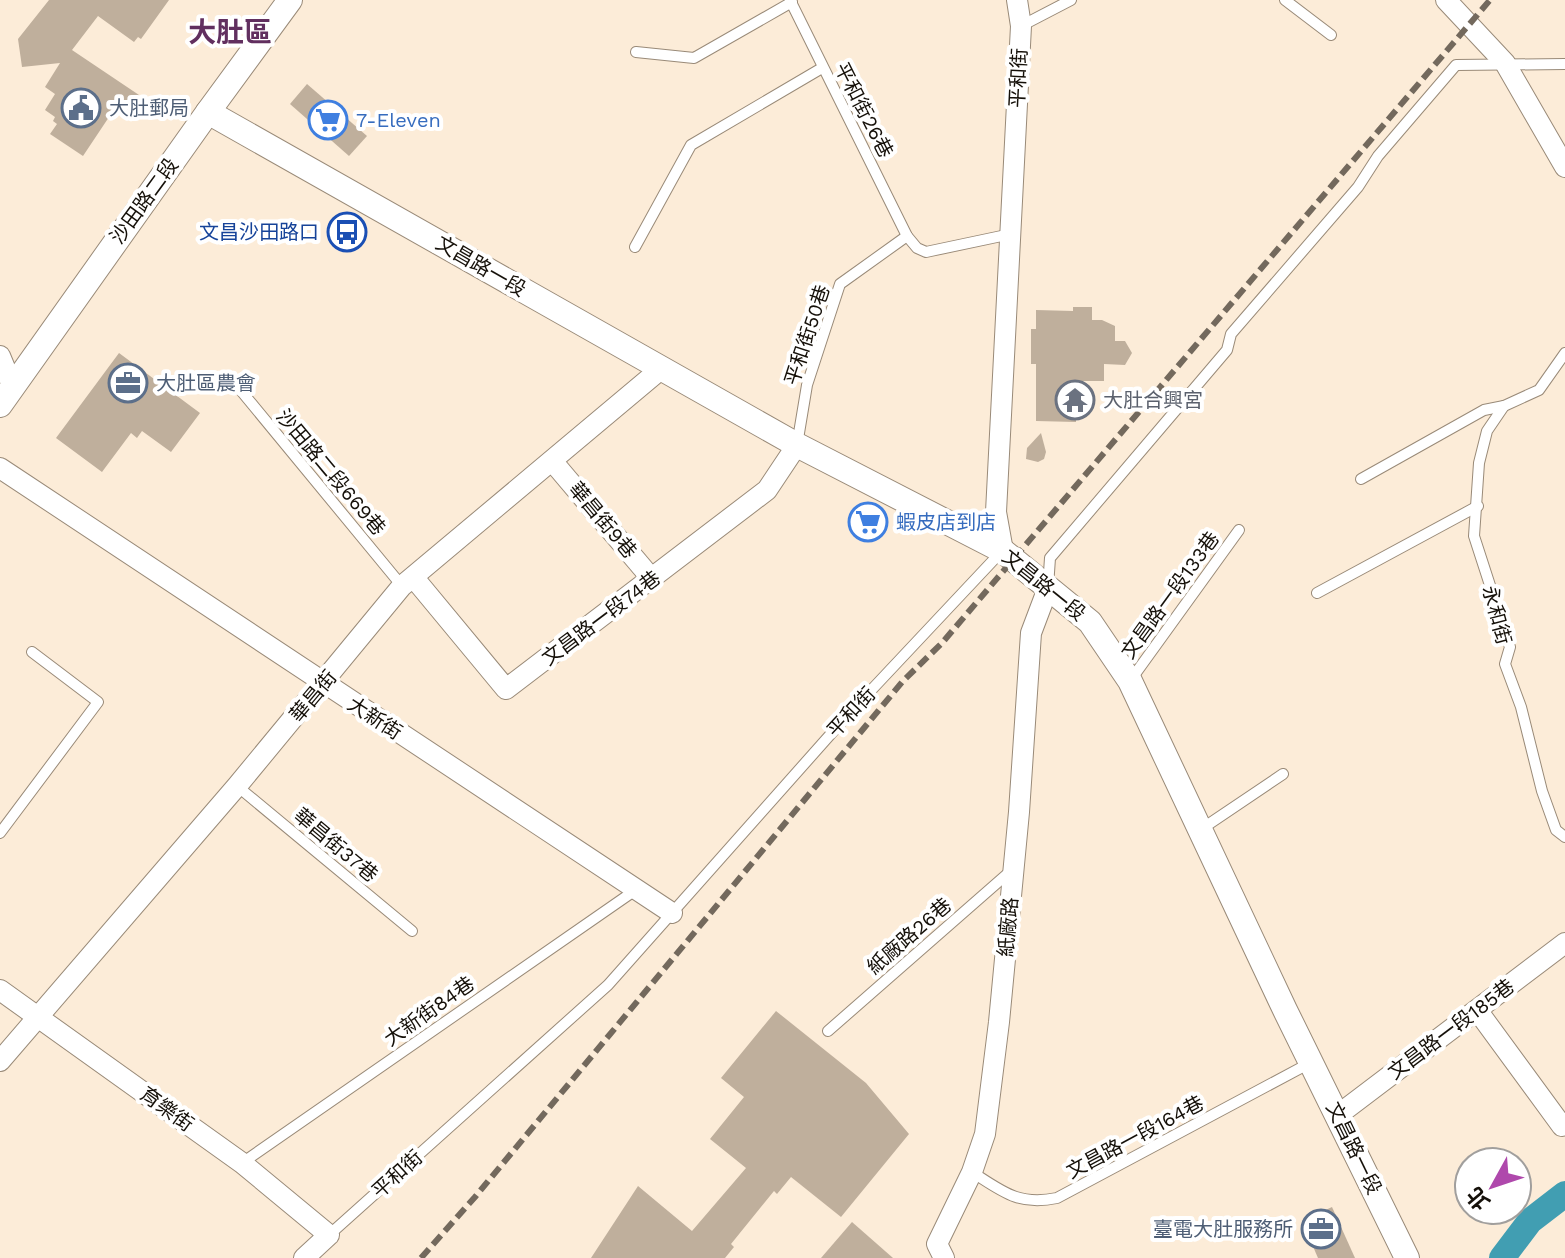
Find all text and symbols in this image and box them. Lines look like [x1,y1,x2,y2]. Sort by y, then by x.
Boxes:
district label: 大肚區 [188,16,272,49]
street label: 平和街 [1004,47,1032,109]
street label: 平和街26巷 [830,58,898,162]
public building icon: 大肚郵局 [60,87,102,129]
place label: 大肚郵局 [109,96,189,120]
supermarket icon: 7-Eleven [307,99,349,141]
place label: 7-Eleven [356,108,441,132]
street label: 沙田路二段 [105,153,183,249]
bus stop icon: 文昌沙田路口 [326,211,368,253]
place label: 文昌沙田路口 [199,220,319,244]
street label: 文昌路一段 [432,231,530,301]
street label: 平和街50巷 [780,282,834,388]
office icon: 大肚區農會 [107,362,149,404]
place label: 大肚區農會 [156,371,256,395]
temple icon: 大肚合興宮 [1054,379,1096,421]
place label: 大肚合興宮 [1103,388,1203,412]
street label: 沙田路二段669巷 [271,404,391,540]
street label: 華昌街9巷 [564,477,642,563]
supermarket icon: 蝦皮店到店 [847,501,889,543]
place label: 蝦皮店到店 [896,510,996,534]
street label: 文昌路一段133巷 [1116,527,1224,663]
street label: 文昌路一段 [998,544,1090,626]
street label: 文昌路一段74巷 [537,566,665,670]
street label: 永和街 [1478,583,1516,647]
street label: 華昌街 [285,665,341,727]
street label: 平和街 [822,682,880,742]
street label: 大新街 [343,692,407,744]
street label: 華昌街37巷 [289,803,383,887]
street label: 紙廠路26巷 [862,893,956,979]
street label: 紙廠路 [993,896,1023,958]
street label: 大新街84巷 [379,971,479,1051]
street label: 文昌路一段185巷 [1383,974,1519,1084]
street label: 育樂街 [136,1082,198,1136]
street label: 文昌路一段164巷 [1062,1091,1208,1183]
street label: 文昌路一段 [1321,1098,1387,1198]
street label: 平和街 [367,1145,427,1203]
north arrow [1453,1146,1533,1226]
text: 北 [1461,1182,1495,1215]
office icon: 臺電大肚服務所 [1300,1208,1342,1250]
place label: 臺電大肚服務所 [1153,1217,1293,1241]

